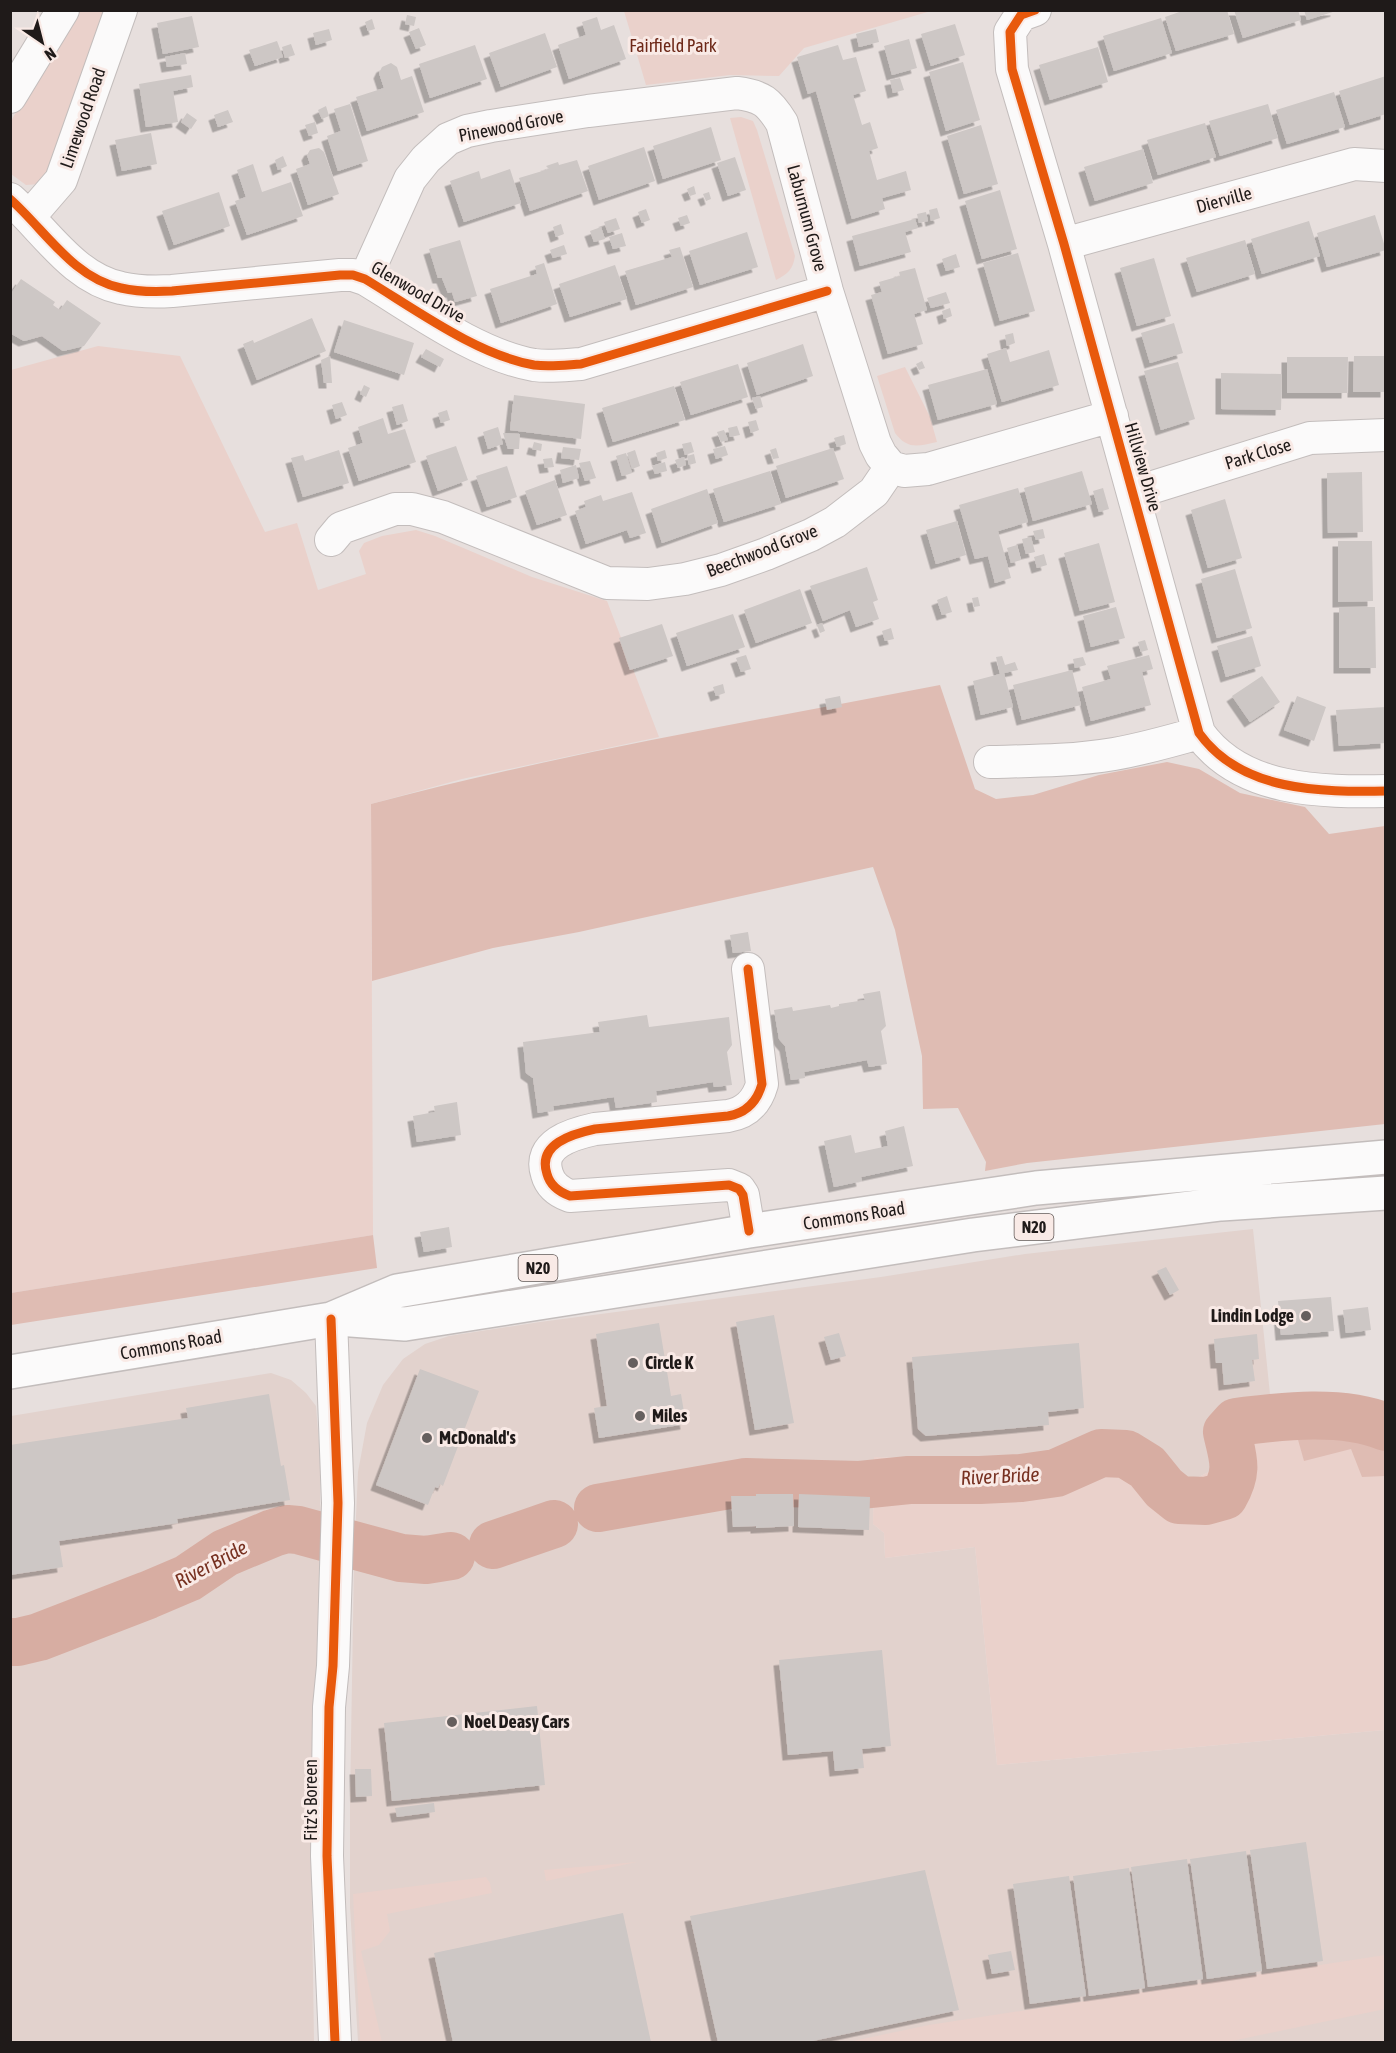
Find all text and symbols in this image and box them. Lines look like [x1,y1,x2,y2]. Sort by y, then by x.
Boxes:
north arrow [12,12,72,72]
park label: Fairfield Park [629,35,717,56]
text: N [42,44,60,64]
street label: Limewood Road [56,65,110,171]
street label: Pinewood Grove [457,105,565,146]
street label: Laburnum Grove [783,162,832,273]
street label: Dierville [1194,182,1254,217]
street label: Glenwood Drive [368,256,469,327]
street label: Hillview Drive [1121,420,1166,514]
street label: Park Close [1222,434,1294,474]
street label: Beechwood Grove [703,520,820,581]
street label: Commons Road [801,1197,906,1234]
road number: N20 [1014,1214,1054,1240]
road number: N20 [518,1255,558,1281]
place label: Lindin Lodge [1211,1305,1294,1326]
marker: Lindin Lodge [1299,1309,1313,1323]
street label: Commons Road [118,1325,223,1364]
place label: Circle K [645,1352,693,1373]
marker: Circle K [626,1356,640,1370]
place label: Miles [652,1405,688,1426]
marker: Miles [633,1409,647,1423]
place label: McDonald's [439,1427,516,1448]
marker: McDonald's [420,1431,434,1445]
water label: River Bride [960,1462,1040,1489]
water label: River Bride [171,1535,251,1592]
place label: Noel Deasy Cars [464,1711,570,1732]
marker: Noel Deasy Cars [445,1715,459,1729]
street label: Fitz's Boreen [300,1759,321,1841]

